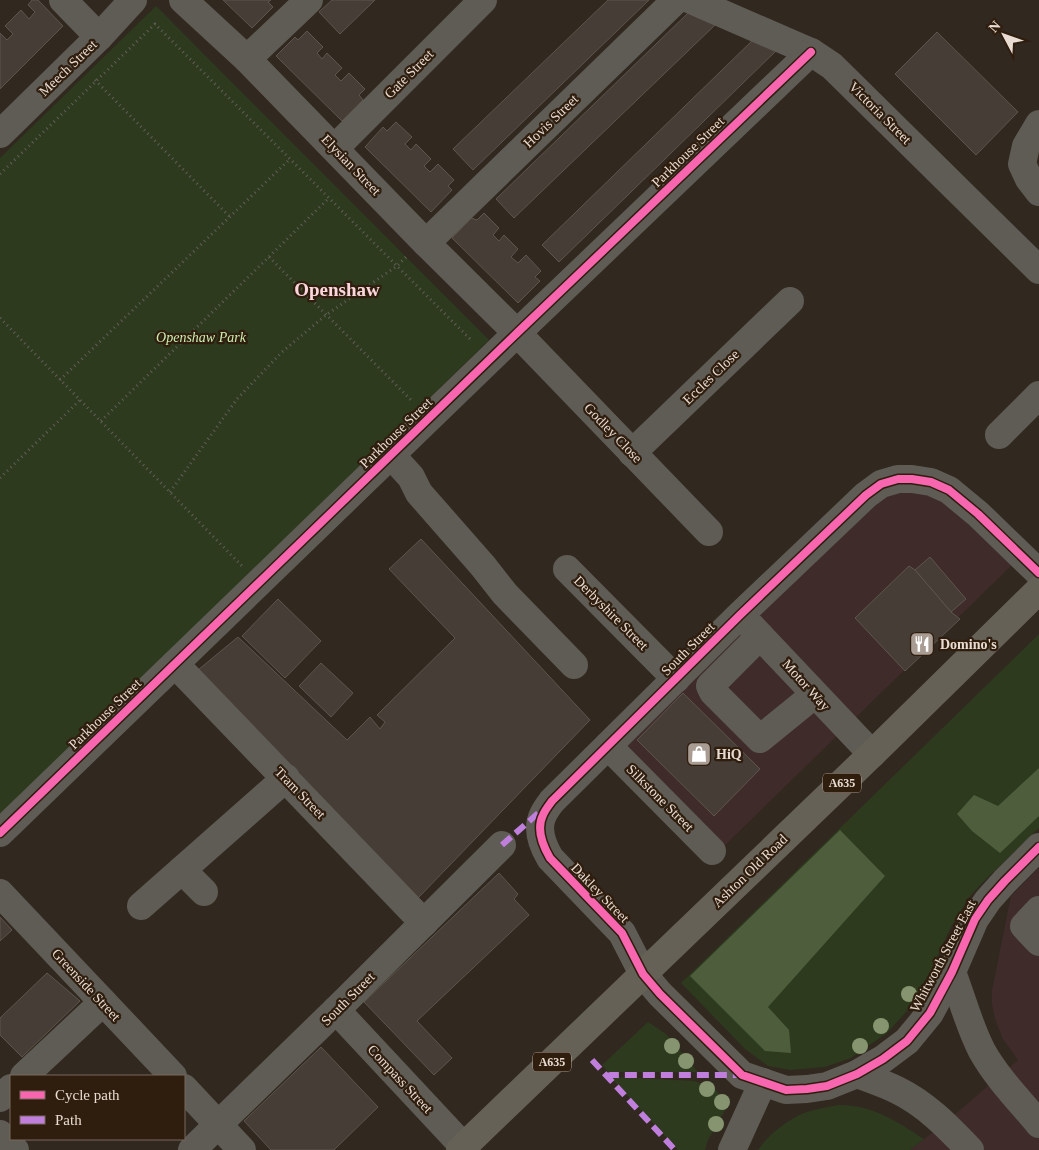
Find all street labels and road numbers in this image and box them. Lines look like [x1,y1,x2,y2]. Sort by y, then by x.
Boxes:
street label: Meech Street [36,37,100,99]
street label: Gate Street [382,46,437,101]
street label: Victoria Street [846,79,914,147]
street label: Hovis Street [521,91,581,151]
street label: Parkhouse Street [649,114,727,190]
street label: Elysian Street [318,132,384,198]
street label: Eccles Close [680,347,742,407]
street label: Parkhouse Street [357,395,435,471]
street label: Godley Close [581,400,645,466]
street label: Derbyshire Street [571,573,651,653]
street label: South Street [658,619,718,679]
street label: Motor Way [779,656,833,714]
street label: Parkhouse Street [66,676,144,752]
street label: Silkstone Street [623,761,697,835]
street label: Tram Street [272,764,328,822]
road number: A635 [823,774,861,792]
street label: Ashton Old Road [710,832,790,910]
street label: Dakley Street [568,860,632,926]
street label: Whitworth Street East [907,897,979,1014]
street label: Greenside Street [49,946,123,1024]
street label: South Street [318,969,378,1029]
street label: Compass Street [365,1042,435,1116]
road number: A635 [533,1052,571,1072]

